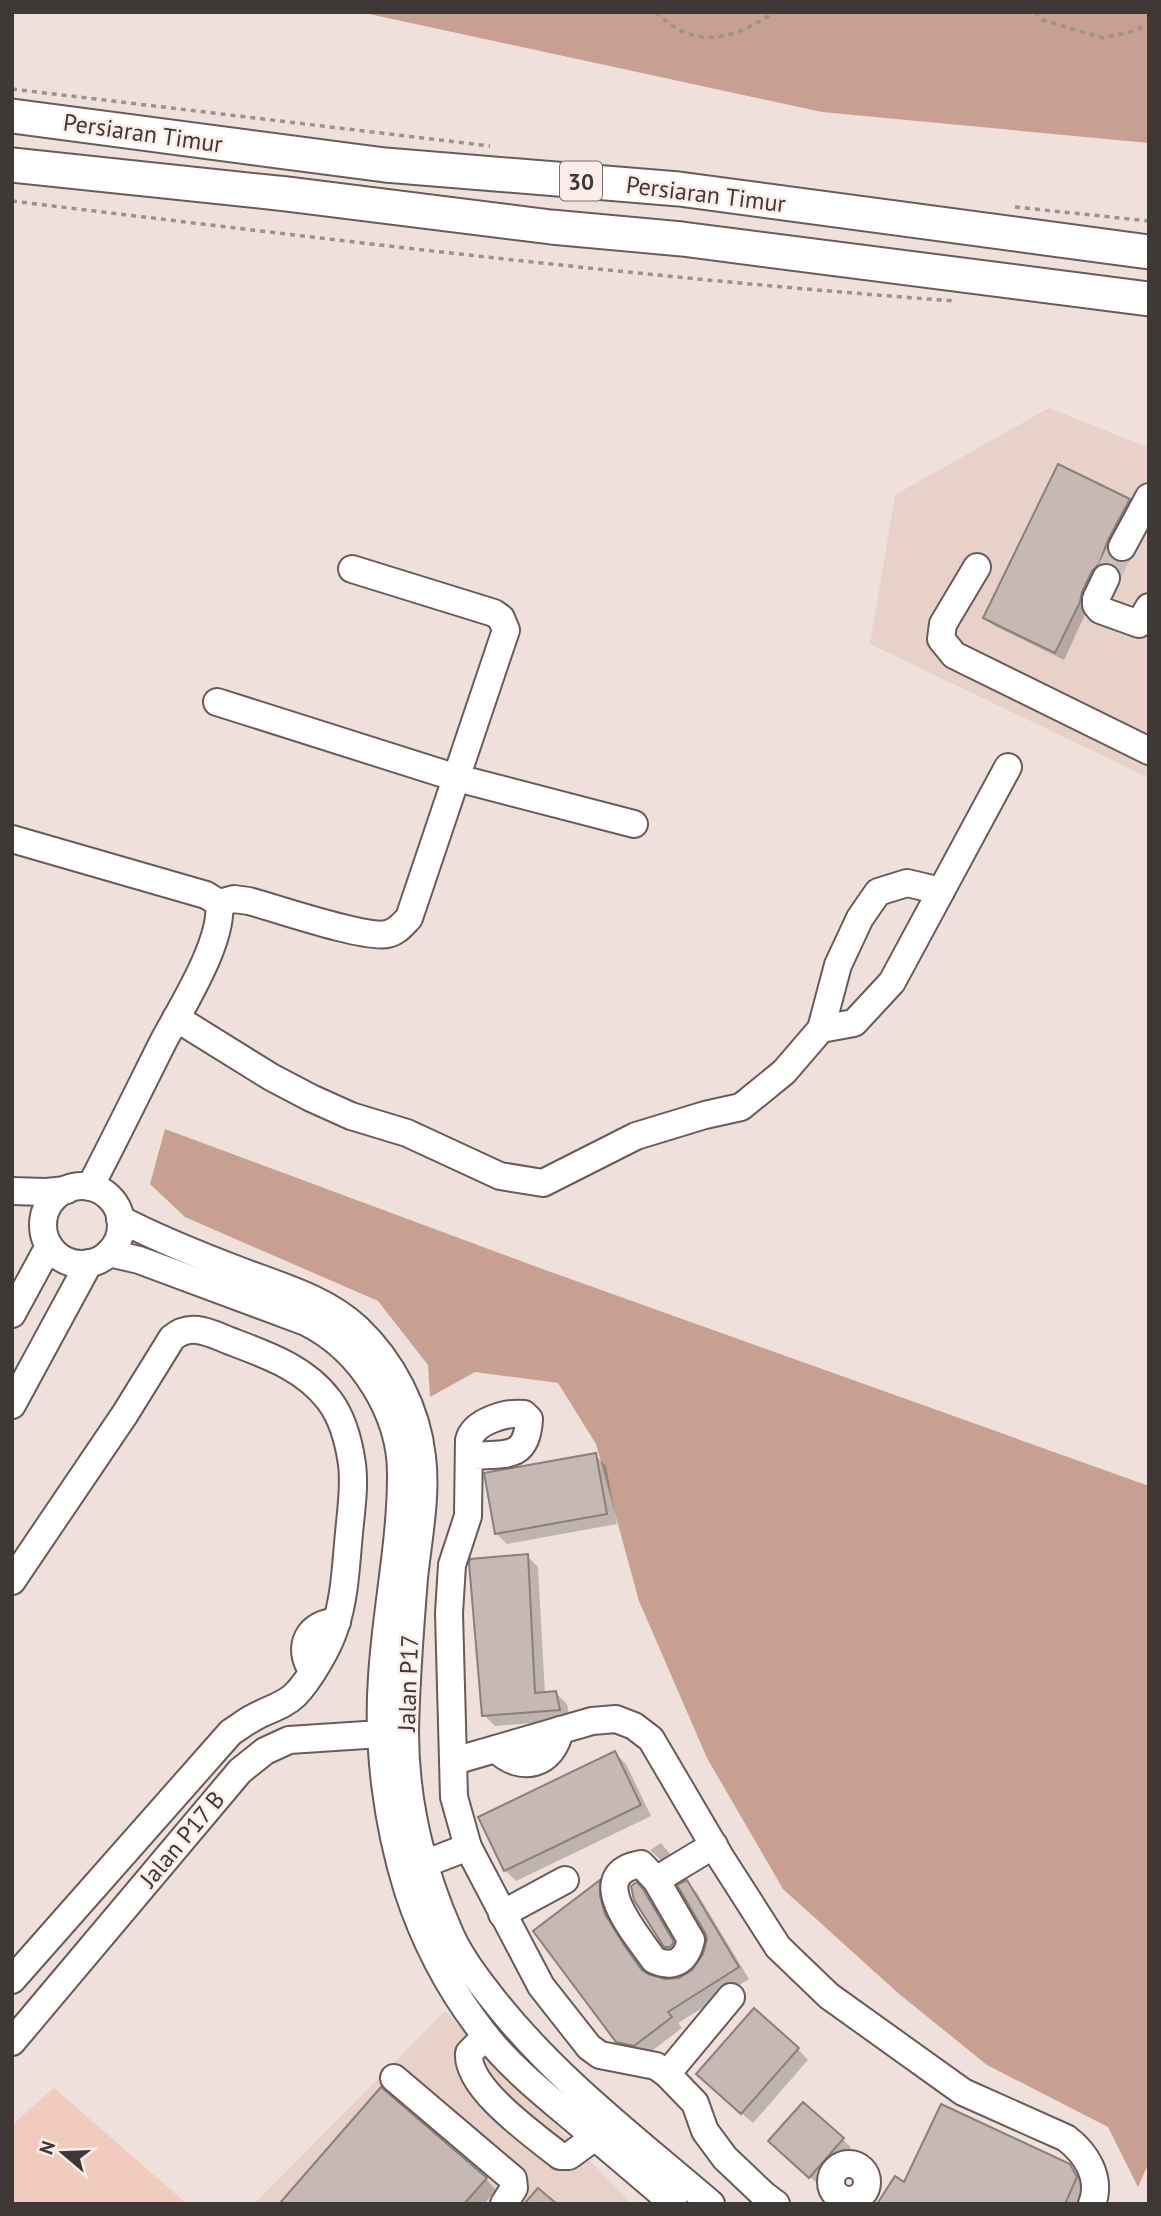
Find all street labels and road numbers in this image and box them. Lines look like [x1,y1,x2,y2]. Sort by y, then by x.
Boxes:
street label: Persiaran Timur [61,106,225,160]
road number: 30 [560,162,602,200]
street label: Persiaran Timur [624,169,788,219]
street label: Jalan P17 [391,1634,425,1733]
street label: Jalan P17 B [132,1785,231,1894]

